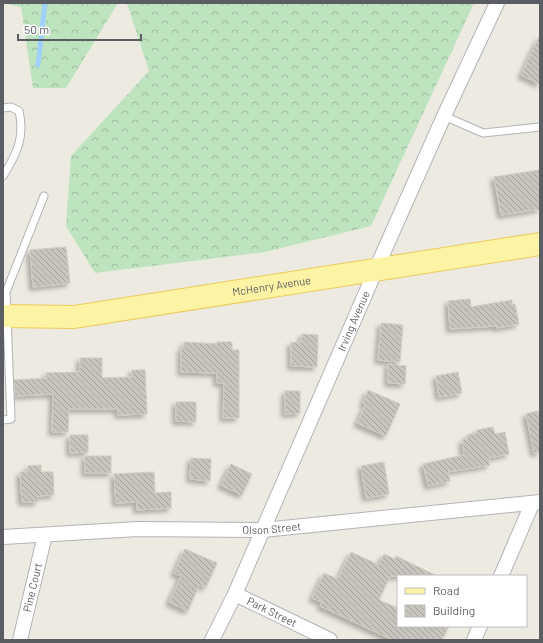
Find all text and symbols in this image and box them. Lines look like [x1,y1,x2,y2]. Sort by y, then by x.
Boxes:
scale bar [18,16,141,42]
text: 50 m [24,22,49,36]
street label: McHenry Avenue [231,273,312,298]
street label: Irving Avenue [334,289,372,353]
street label: Olson Street [242,519,302,536]
street label: Pine Court [20,562,44,613]
legend [397,575,527,627]
text: Road [433,583,460,597]
street label: Park Street [245,594,299,629]
text: Building [433,603,475,617]

